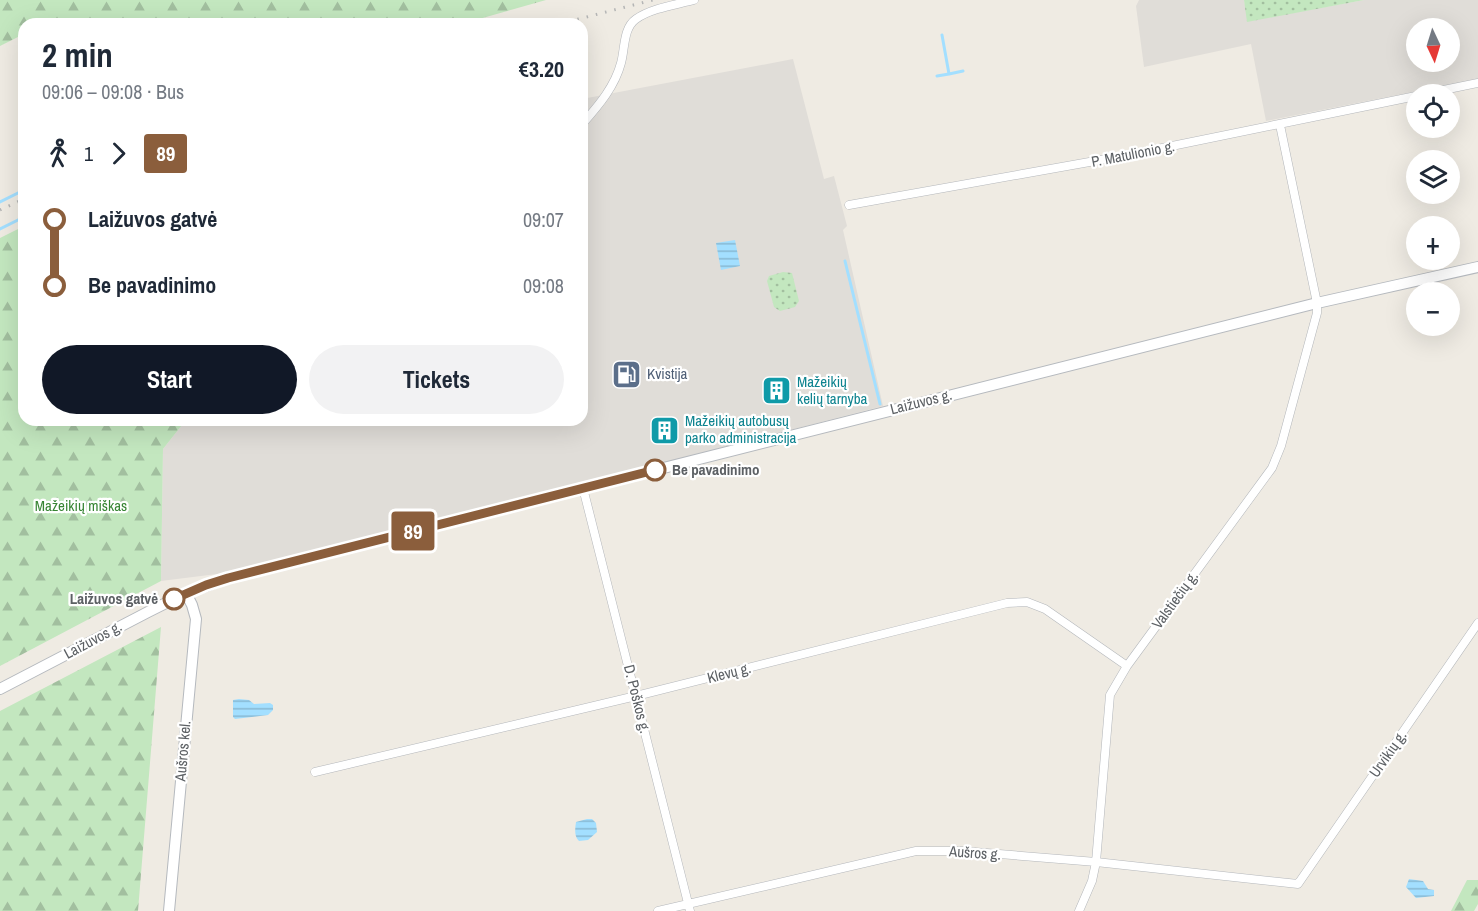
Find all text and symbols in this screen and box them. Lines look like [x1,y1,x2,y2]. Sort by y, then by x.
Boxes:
north arrow [1406,18,1460,72]
map controls [1406,18,1460,336]
text: 2 min [42,33,113,77]
text: €3.20 [519,54,564,84]
text: 09:06 – 09:08 · Bus [42,78,184,105]
button: locate [1406,84,1460,138]
street label: P. Matulionio g. [1089,135,1176,172]
icon: walk [42,137,75,170]
icon: forward [102,137,135,170]
text: 89 [156,139,175,168]
text: 1 [84,140,93,167]
button: layers [1406,150,1460,204]
text: Laižuvos gatvė [88,204,217,234]
text: 09:07 [523,206,564,233]
button: + [1406,216,1460,270]
text: Be pavadinimo [88,270,216,300]
text: 09:08 [523,272,564,299]
button: − [1406,282,1460,336]
button: Start [42,345,297,414]
button: Tickets [309,345,564,414]
fuel station icon: Kvistija [610,358,642,390]
place label: Kvistija [647,363,687,384]
place label: Mažeikių kelių tarnyba [797,371,868,409]
building icon: Mažeikių kelių tarnyba [760,375,792,407]
street label: Laižuvos g. [888,384,954,419]
place label: Mažeikių autobusų parko administracija [685,410,797,448]
building icon: Mažeikių autobusų parko administracija [648,414,680,446]
marker: Be pavadinimo [644,459,666,481]
place label: Be pavadinimo [672,459,760,480]
park label: Mažeikių miškas [35,495,127,516]
line badge: 89 [386,512,440,550]
text: 89 [403,517,423,546]
street label: Valstiečių g. [1146,567,1203,633]
place label: Laižuvos gatvė [70,588,158,609]
marker: Laižuvos gatvė [163,588,185,610]
street label: Laižuvos g. [60,616,125,664]
street label: Klevų g. [705,657,753,688]
street label: D. Poškos g. [619,662,656,735]
street label: Aušros kel. [169,720,196,783]
street label: Urvikių g. [1364,726,1411,781]
street label: Aušros g. [947,840,1002,865]

